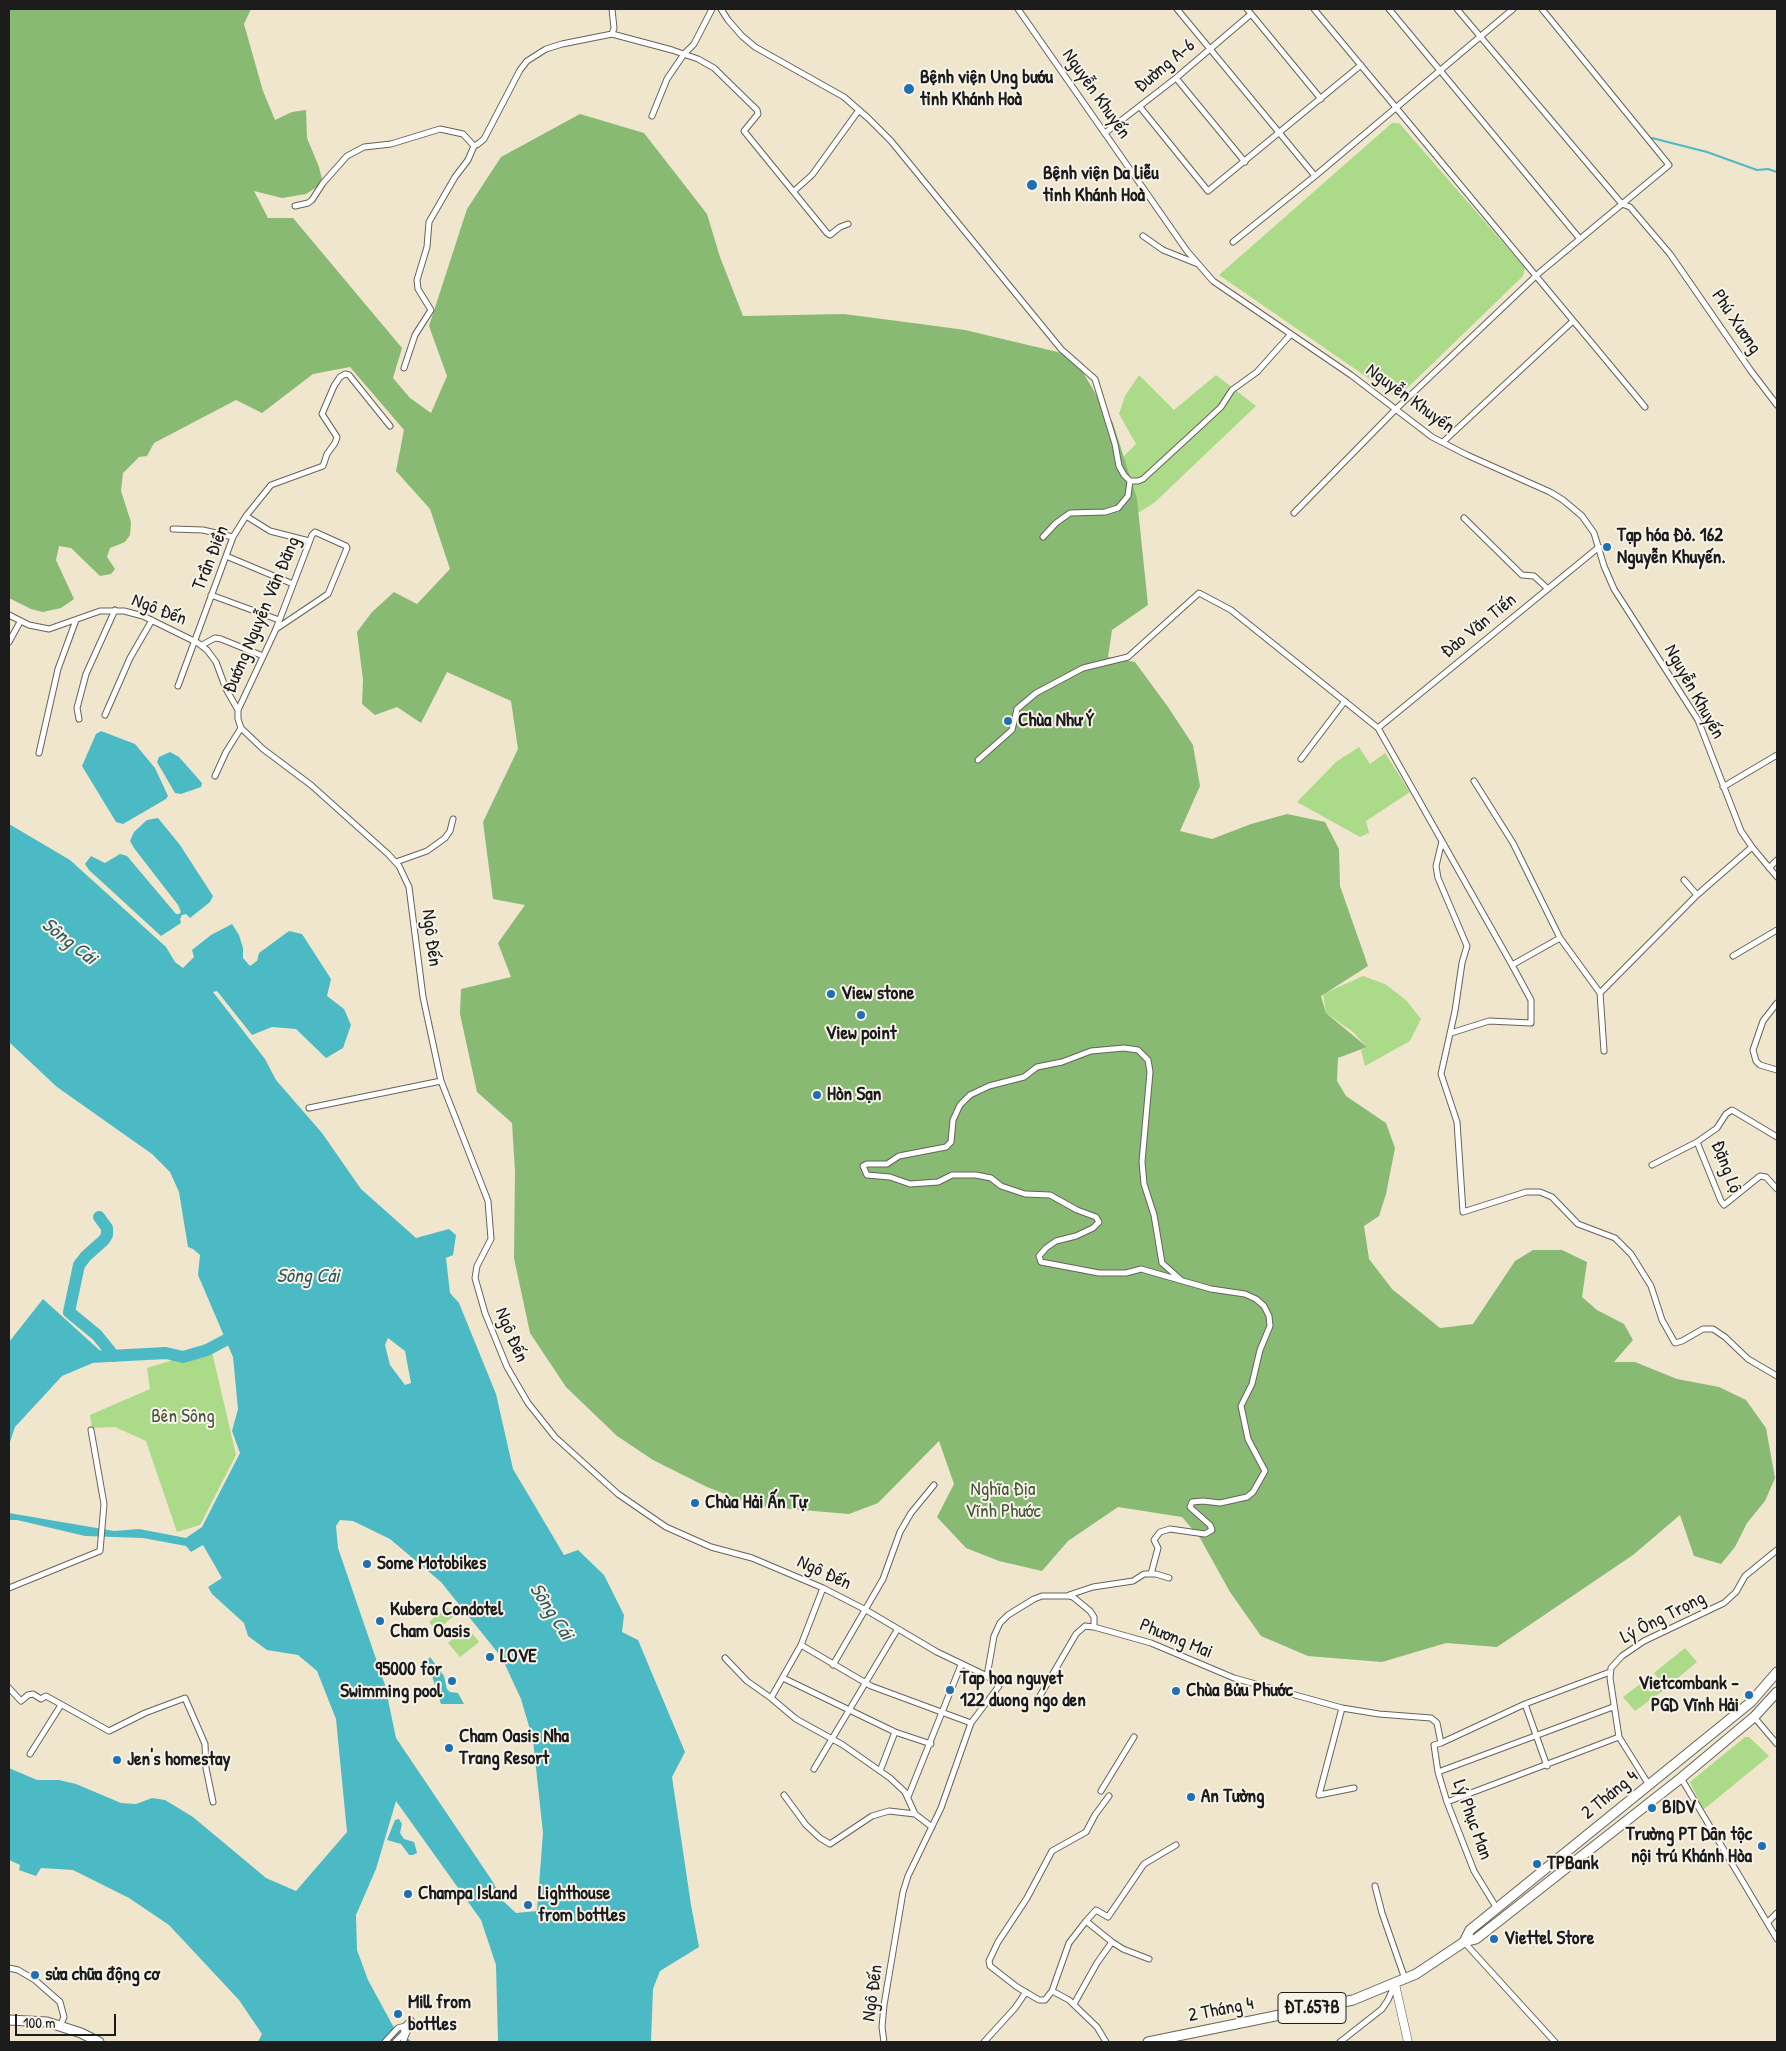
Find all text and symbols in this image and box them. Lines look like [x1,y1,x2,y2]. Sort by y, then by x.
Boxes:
street label: Đường A-6 [1130,34,1200,98]
street label: Nguyễn Khuyến [1057,45,1135,143]
place label: Bệnh viện Ung bướu tỉnh Khánh Hoà [920,67,1053,111]
marker: Bệnh viện Ung bướu tỉnh Khánh Hoà [902,82,916,96]
place label: Bệnh viện Da liễu tỉnh Khánh Hoà [1043,163,1159,207]
marker: Bệnh viện Da liễu tỉnh Khánh Hoà [1025,178,1039,192]
street label: Phú Xương [1706,285,1766,359]
street label: Nguyễn Khuyến [1361,359,1459,439]
street label: Trần Điền [188,522,234,594]
place label: Tạp hóa Đỏ. 162 Nguyễn Khuyến. [1617,525,1725,569]
street label: Đướng Nguyễn Văn Đăng [219,533,305,697]
marker: Tạp hóa Đỏ. 162 Nguyễn Khuyến. [1601,541,1613,553]
street label: Ngô Đến [128,589,190,631]
street label: Đào Văn Tiến [1437,589,1521,663]
street label: Nguyễn Khuyến [1659,641,1729,743]
place label: Chùa Như Ý [1018,710,1094,732]
marker: Chùa Như Ý [1002,715,1014,727]
street label: Ngô Đến [416,908,446,968]
water label: Sông Cái [37,913,101,971]
place label: View stone [841,983,914,1005]
marker: View stone [825,988,837,1000]
marker: View point [855,1009,867,1021]
place label: View point [826,1023,896,1045]
place label: Hòn Sạn [827,1084,881,1106]
marker: Hòn Sạn [811,1089,823,1101]
street label: Đặng Lộ [1706,1138,1746,1196]
water label: Sông Cái [276,1265,340,1289]
street label: Ngô Đến [489,1304,533,1366]
park label: Bên Sông [151,1406,215,1428]
park label: Nghĩa Địa Vĩnh Phước [965,1479,1041,1523]
place label: Chùa Hải Ấn Tự [705,1492,806,1514]
marker: Chùa Hải Ấn Tự [689,1497,701,1509]
street label: Ngô Đến [793,1551,855,1595]
place label: Some Motobikes [377,1553,486,1575]
marker: Some Motobikes [361,1558,373,1570]
water label: Sông Cái [524,1579,578,1645]
street label: Lý Ông Trọng [1617,1587,1709,1649]
place label: Kubera Condotel Cham Oasis [390,1599,503,1643]
street label: Phương Mai [1136,1614,1216,1664]
marker: Kubera Condotel Cham Oasis [374,1615,386,1627]
place label: LOVE [500,1646,537,1668]
marker: LOVE [484,1651,496,1663]
place label: 95000 for Swimming pool [340,1659,442,1703]
place label: Tap hoa nguyet 122 duong ngo den [960,1668,1086,1712]
place label: Vietcombank - PGD Vĩnh Hải [1638,1673,1739,1717]
marker: 95000 for Swimming pool [446,1675,458,1687]
place label: Chùa Bửu Phước [1186,1680,1293,1702]
marker: Tap hoa nguyet 122 duong ngo den [944,1684,956,1696]
marker: Chùa Bửu Phước [1170,1685,1182,1697]
marker: Vietcombank - PGD Vĩnh Hải [1743,1689,1755,1701]
place label: Cham Oasis Nha Trang Resort [459,1726,569,1770]
marker: Cham Oasis Nha Trang Resort [443,1742,455,1754]
place label: Jen's homestay [127,1749,230,1771]
marker: Jen's homestay [111,1754,123,1766]
street label: 2 Tháng 4 [1577,1765,1643,1825]
street label: Lý Phục Man [1447,1777,1497,1863]
place label: An Tường [1201,1786,1264,1808]
marker: An Tường [1185,1791,1197,1803]
place label: BIDV [1662,1797,1696,1819]
marker: BIDV [1646,1802,1658,1814]
place label: Trường PT Dân tộc nội trú Khánh Hòa [1626,1824,1752,1868]
marker: Trường PT Dân tộc nội trú Khánh Hòa [1756,1840,1768,1852]
place label: TPBank [1547,1853,1599,1875]
marker: TPBank [1531,1858,1543,1870]
place label: Champa Island [418,1883,517,1905]
place label: Lighthouse from bottles [538,1883,626,1927]
marker: Champa Island [402,1888,414,1900]
marker: Lighthouse from bottles [522,1899,534,1911]
place label: Viettel Store [1504,1928,1594,1950]
marker: Viettel Store [1488,1933,1500,1945]
street label: Ngô Đến [858,1963,888,2023]
place label: sửa chữa động cơ [45,1964,159,1986]
marker: sửa chữa động cơ [29,1969,41,1981]
place label: Mill from bottles [408,1992,471,2036]
road number: ĐT.657B [1278,1992,1346,2024]
street label: 2 Tháng 4 [1186,1993,1256,2027]
scale bar [18,2004,119,2036]
marker: Mill from bottles [392,2008,404,2020]
text: 100 m [23,2012,56,2033]

